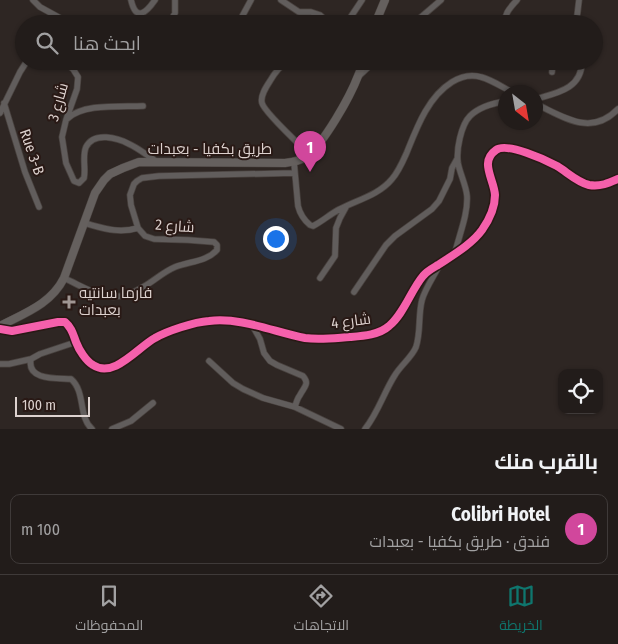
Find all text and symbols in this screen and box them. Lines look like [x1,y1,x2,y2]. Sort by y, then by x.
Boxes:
search box [15,15,603,70]
icon: search [33,29,61,57]
text: ابحث هنا [73,32,141,55]
street label: شارع 3 [44,81,74,124]
north arrow [498,85,543,130]
street label: Rue 3-B [16,127,48,177]
pin: 1 [294,131,326,172]
street label: طريق بكفيا - بعبدات [148,140,272,159]
street label: شارع 2 [155,216,195,238]
your location [263,226,289,252]
place label: فارما سانتيه بعبدات [79,284,152,319]
marker: فارما سانتيه بعبدات [63,296,75,308]
street label: شارع 4 [330,310,372,334]
map controls [558,369,603,414]
button: locate [558,369,603,414]
scale bar [15,394,90,417]
text: 100 m [22,397,56,414]
text: بالقرب منك [495,449,598,475]
text: Colibri Hotel [451,503,550,526]
text: 100 m [21,520,60,539]
text: 1 [578,520,584,539]
text: فندق · طريق بكفيا - بعبدات [369,532,550,551]
tab: المحفوظات [75,582,143,638]
tab: الاتجاهات [294,582,349,638]
tab: الخريطة [499,582,543,638]

